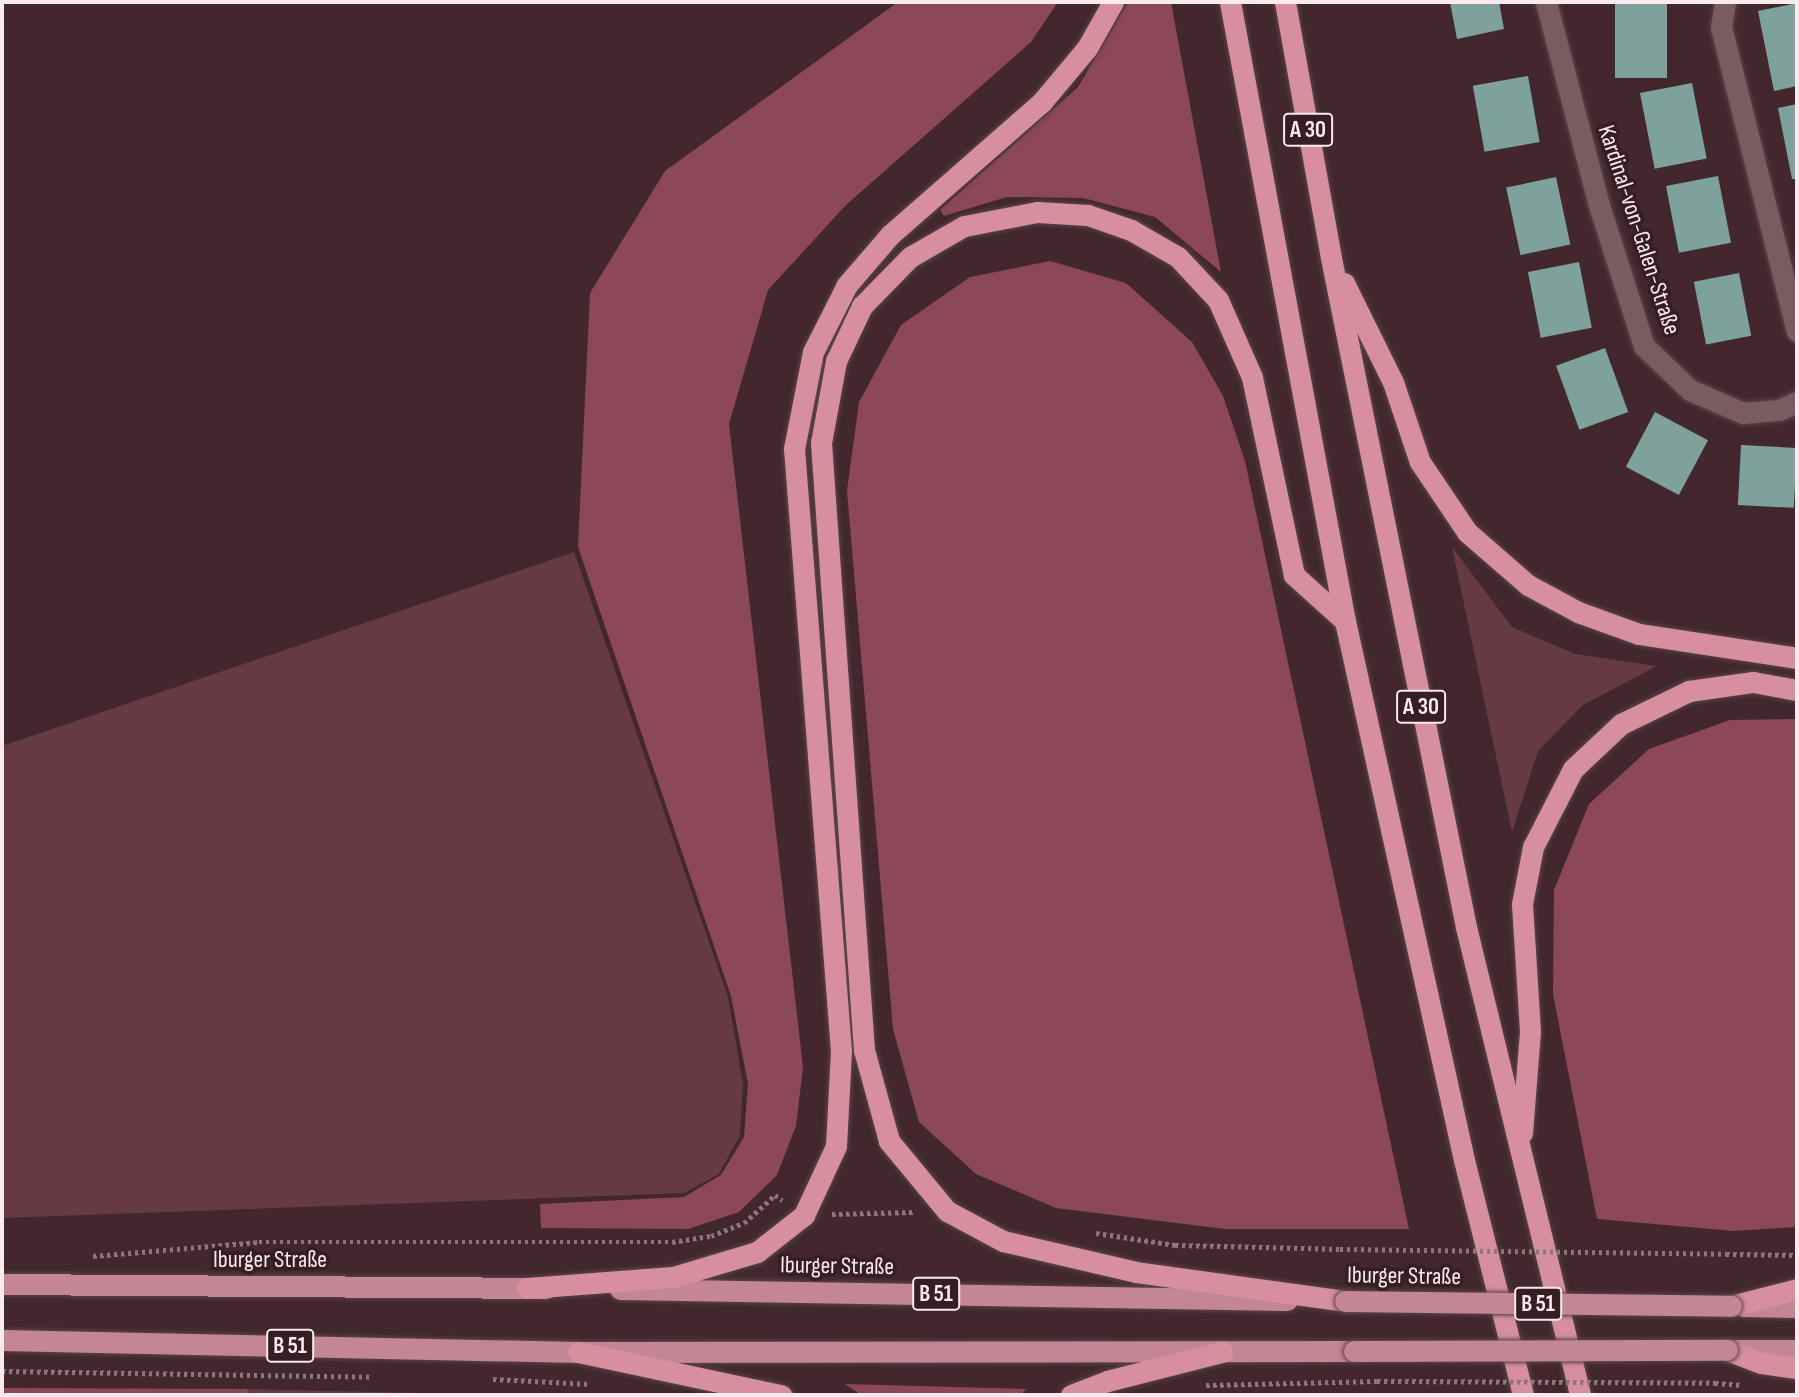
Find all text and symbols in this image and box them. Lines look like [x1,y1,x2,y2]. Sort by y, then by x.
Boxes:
road number: A 30 [1282,111,1334,150]
street label: Kardinal-von-Galen-Straße [1591,122,1687,338]
road number: A 30 [1395,688,1447,726]
street label: Iburger Straße [213,1246,327,1274]
street label: Iburger Straße [780,1251,894,1281]
street label: Iburger Straße [1347,1261,1461,1291]
road number: B 51 [912,1274,960,1314]
road number: B 51 [1514,1284,1562,1324]
road number: B 51 [266,1326,314,1366]

